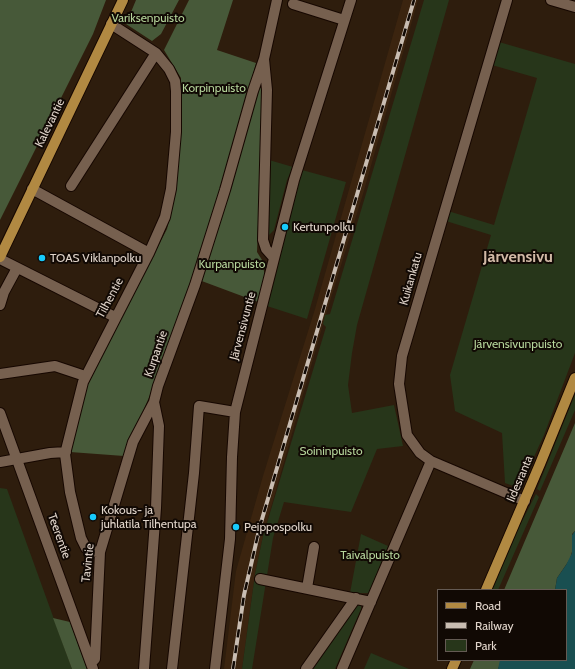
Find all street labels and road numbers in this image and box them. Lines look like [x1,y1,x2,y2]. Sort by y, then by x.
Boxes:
street label: Kalevantie [32,96,68,150]
street label: Kuikankatu [397,251,425,307]
street label: Tilhentie [93,275,127,321]
street label: Järvensivuntie [227,290,259,362]
street label: Kurpantie [141,329,171,379]
street label: Iidesranta [504,454,536,504]
street label: Teerentie [44,512,74,560]
street label: Tavintie [79,543,97,583]

